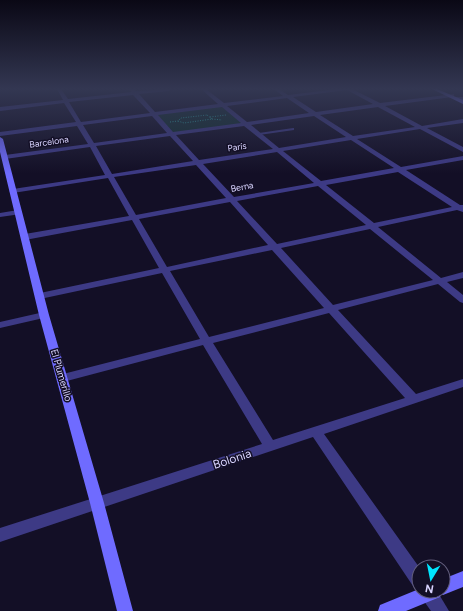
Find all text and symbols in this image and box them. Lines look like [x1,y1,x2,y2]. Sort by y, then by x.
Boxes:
street label: Barcelona [28,133,70,150]
street label: París [227,140,247,153]
street label: Berna [230,179,255,194]
street label: El Plumerillo [48,347,75,403]
street label: Bolonia [211,446,253,472]
north arrow [411,559,451,599]
text: N [424,581,435,595]

